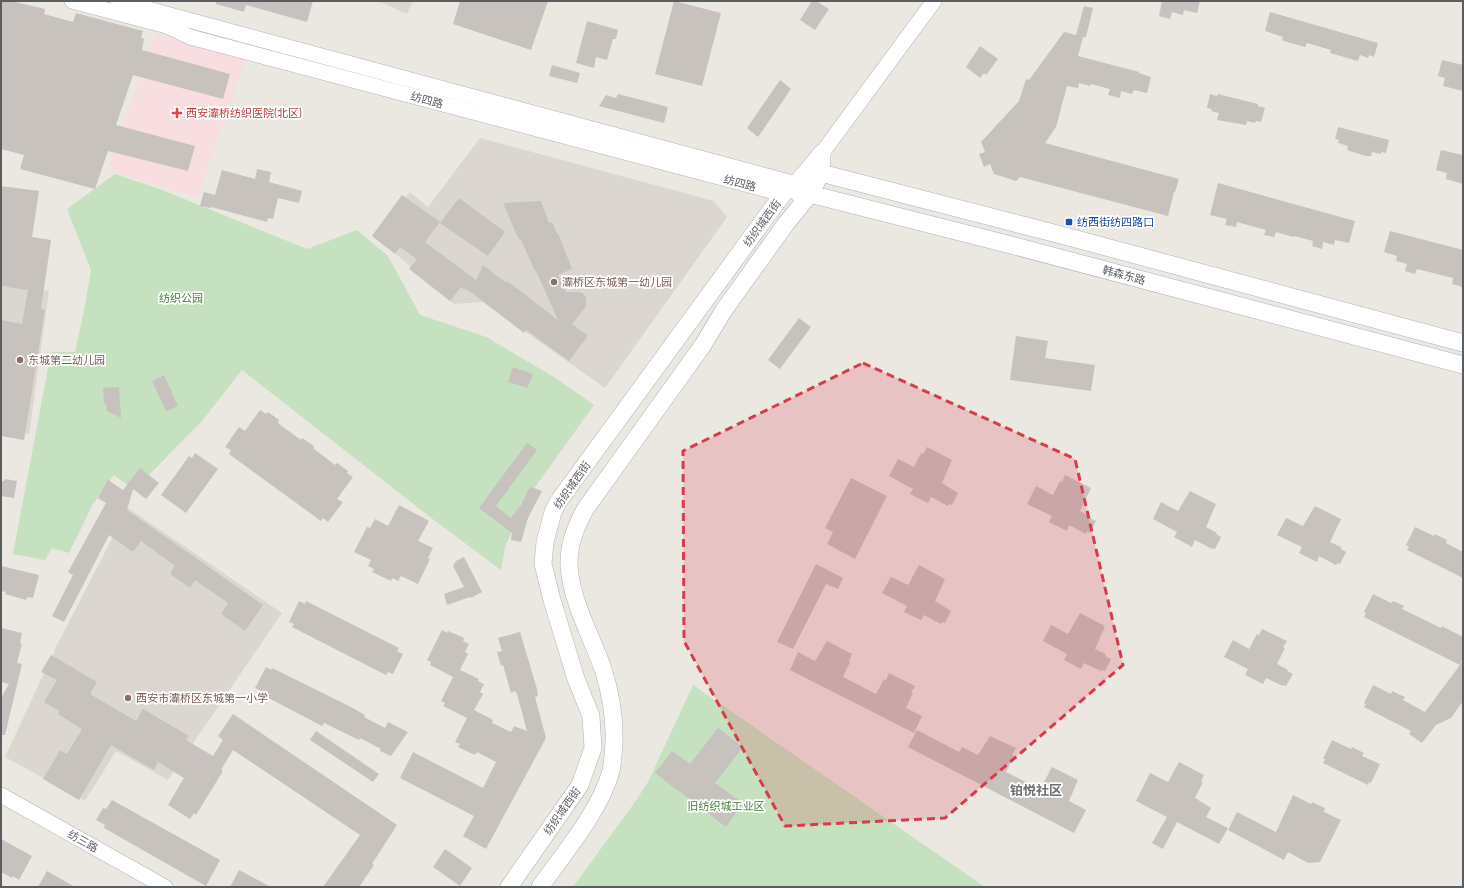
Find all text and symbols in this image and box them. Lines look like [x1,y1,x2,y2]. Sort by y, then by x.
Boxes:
street label: 纺四路 [409,88,445,112]
place label: 西安灞桥纺织医院(北区) [186,105,302,121]
marker: 西安灞桥纺织医院(北区) [171,107,183,119]
street label: 纺四路 [722,171,758,195]
street label: 纺织城西街 [739,196,785,250]
place label: 纺西街纺四路口 [1077,214,1154,230]
marker: 纺西街纺四路口 [1064,217,1074,227]
street label: 韩森东路 [1101,262,1147,288]
place label: 灞桥区东城第一幼儿园 [562,274,672,290]
marker: 灞桥区东城第一幼儿园 [549,277,559,287]
park label: 纺织公园 [159,290,203,306]
place label: 东城第二幼儿园 [28,352,105,368]
marker: 东城第二幼儿园 [15,355,25,365]
street label: 纺织城西街 [550,458,594,512]
place label: 西安市灞桥区东城第一小学 [136,690,268,706]
marker: 西安市灞桥区东城第一小学 [123,693,133,703]
district label: 铂悦社区 [1010,780,1062,800]
street label: 纺织城西街 [540,784,584,838]
park label: 旧纺织城工业区 [688,798,765,814]
street label: 纺三路 [65,826,101,856]

